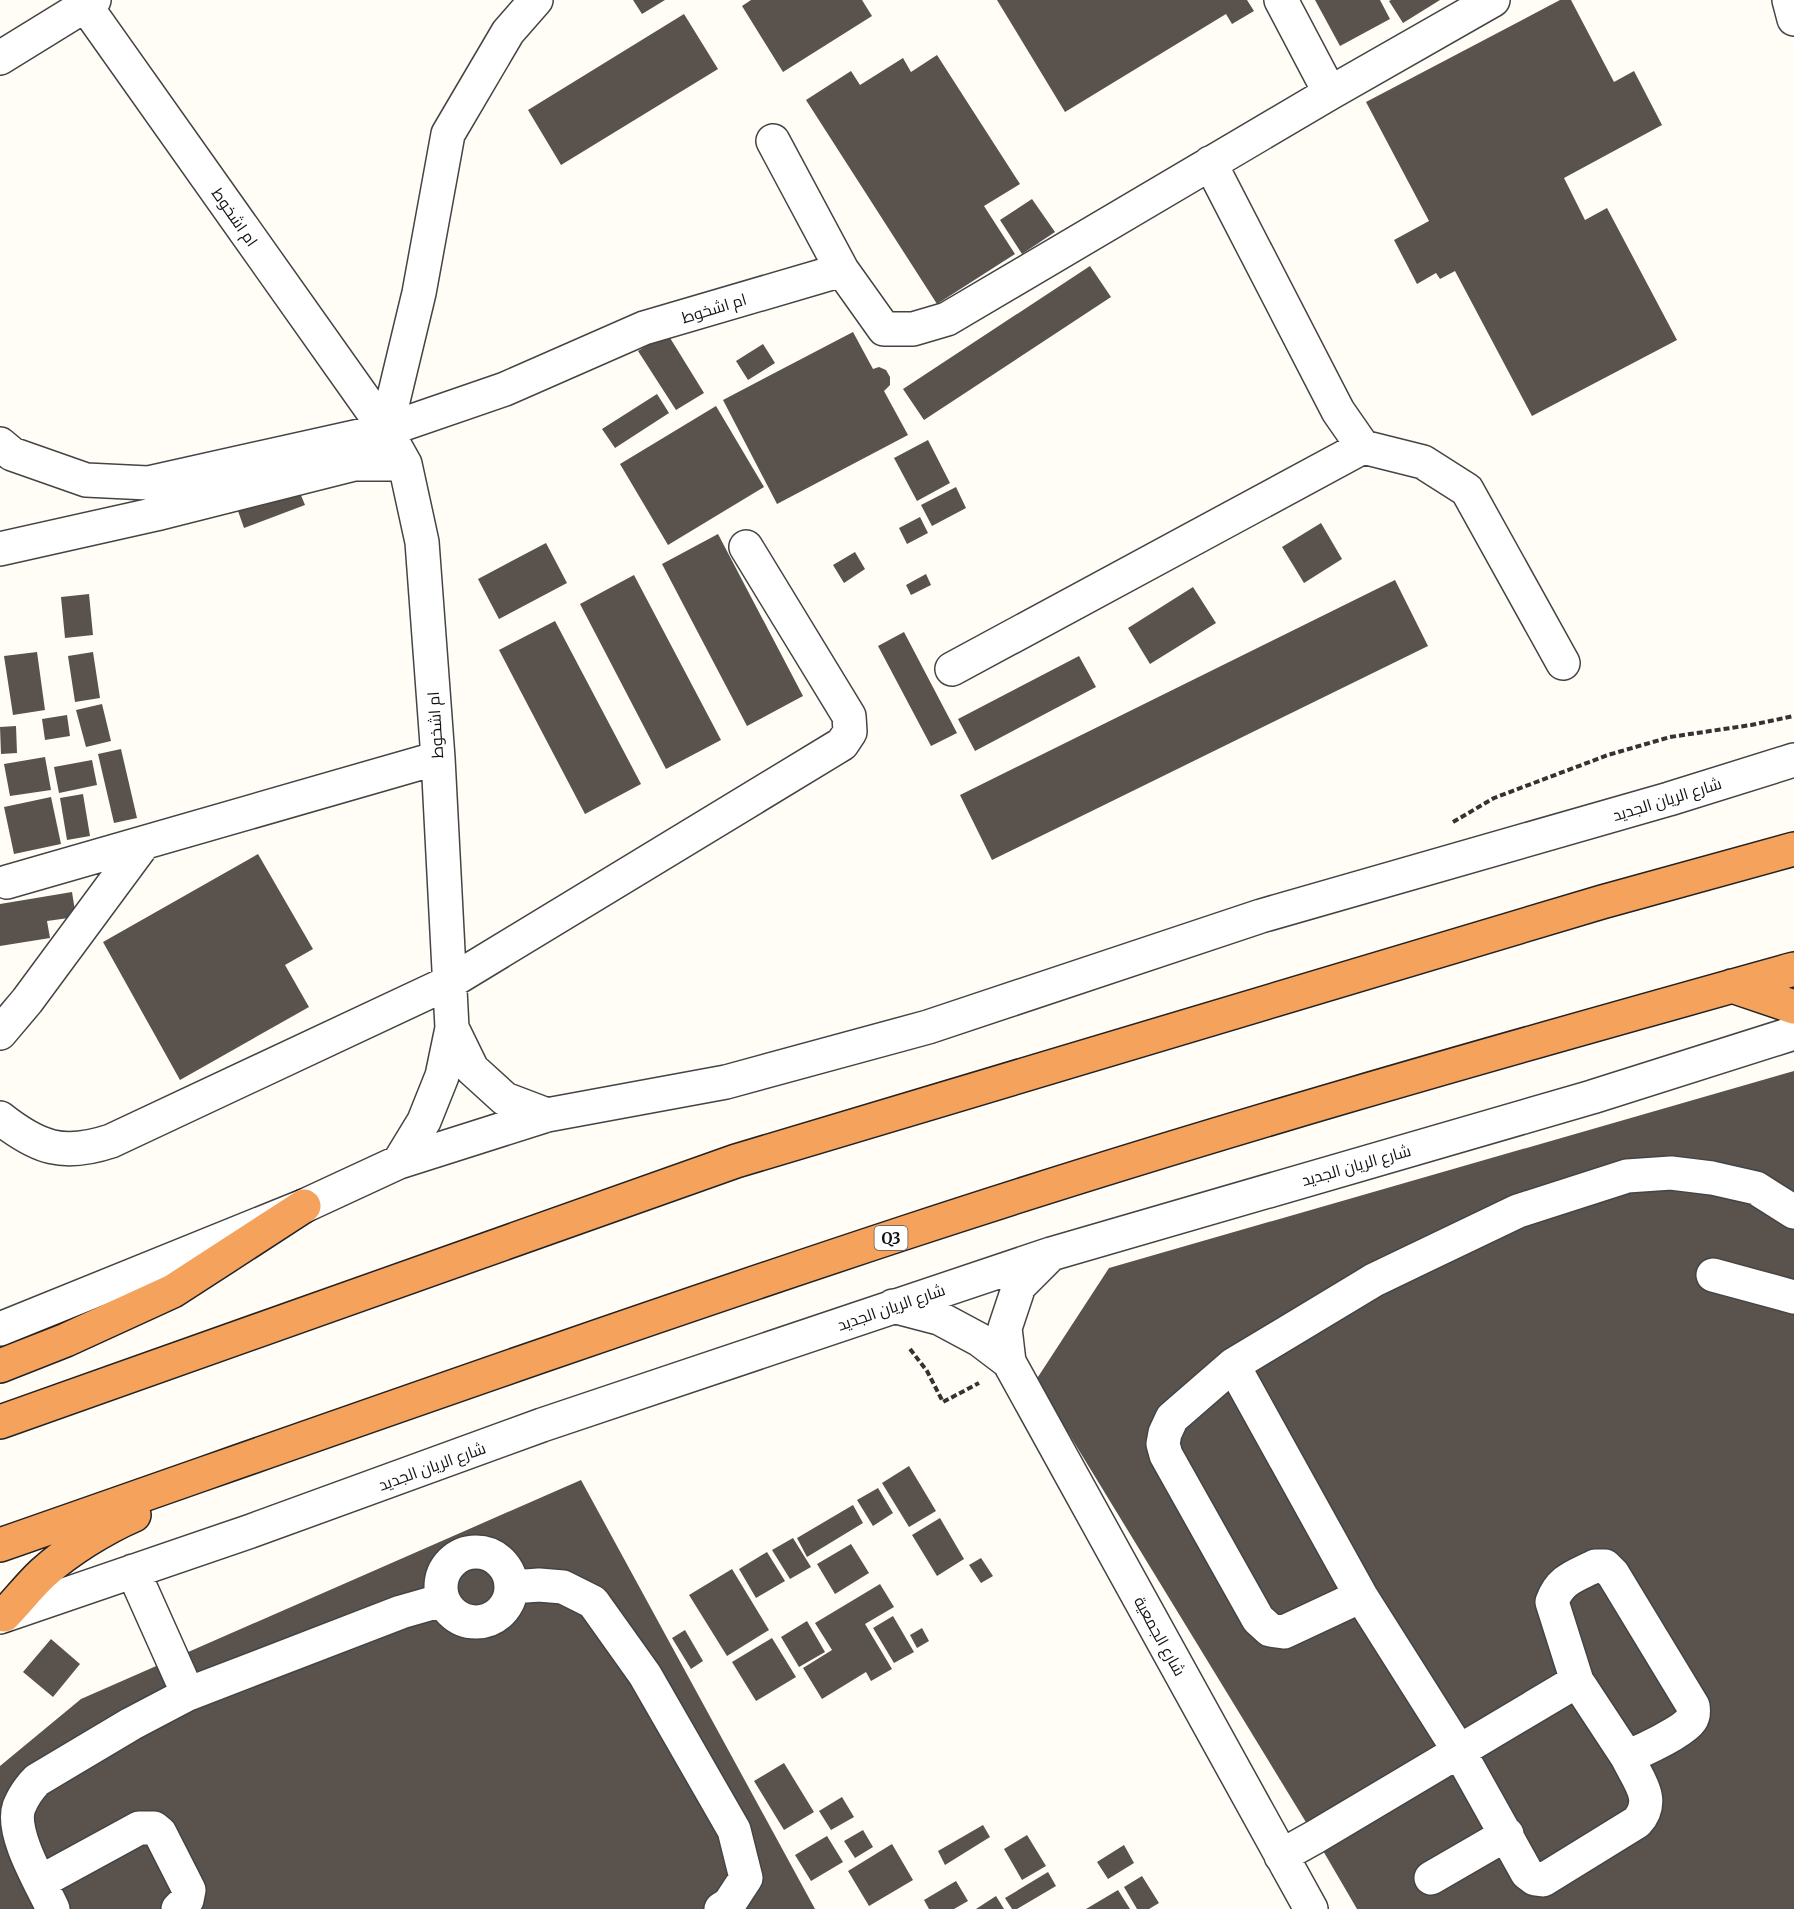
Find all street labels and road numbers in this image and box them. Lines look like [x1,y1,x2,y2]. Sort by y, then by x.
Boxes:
street label: ام اشخوط [206,184,262,251]
street label: ام اشخوط [679,289,749,329]
street label: ام اشخوط [423,691,449,759]
street label: شارع الريان الجديد [1610,773,1724,827]
street label: شارع الريان الجديد [1299,1140,1414,1192]
road number: Q3 [874,1226,908,1250]
street label: شارع الريان الجديد [834,1279,948,1337]
street label: شارع الريان الجديد [376,1437,489,1497]
street label: شارع الجمعية [1128,1593,1190,1680]

